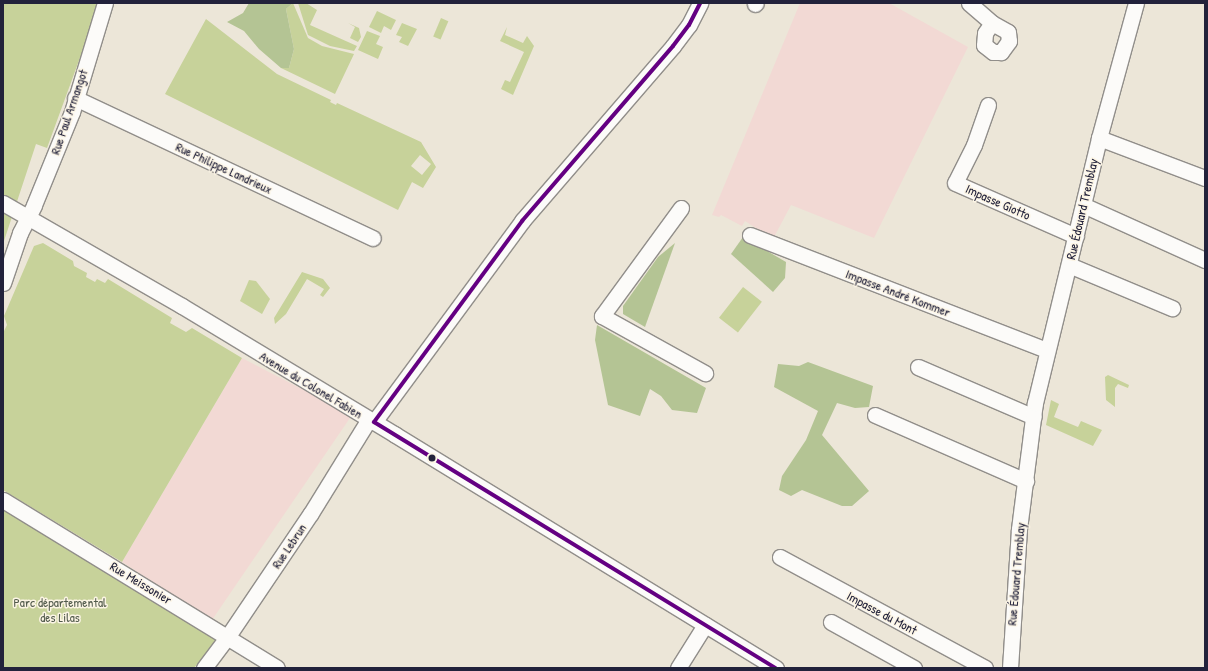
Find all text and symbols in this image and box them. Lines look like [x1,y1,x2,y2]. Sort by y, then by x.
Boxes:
street label: Rue Paul Armangot [47,67,91,157]
street label: Rue Philippe Landrieux [173,139,275,197]
street label: Rue Édouard Tremblay [1063,157,1101,261]
street label: Impasse Giotto [963,181,1033,223]
street label: Impasse André Kommer [843,266,953,320]
street label: Avenue du Colonel Fabien [257,348,365,422]
unlabelled marker [427,453,437,463]
street label: Rue Lebrun [268,521,310,571]
street label: Rue Édouard Tremblay [1004,522,1028,626]
street label: Rue Meissonier [107,558,175,608]
street label: Impasse du Mont [844,588,920,638]
park label: Parc départemental des Lilas [14,595,106,626]

